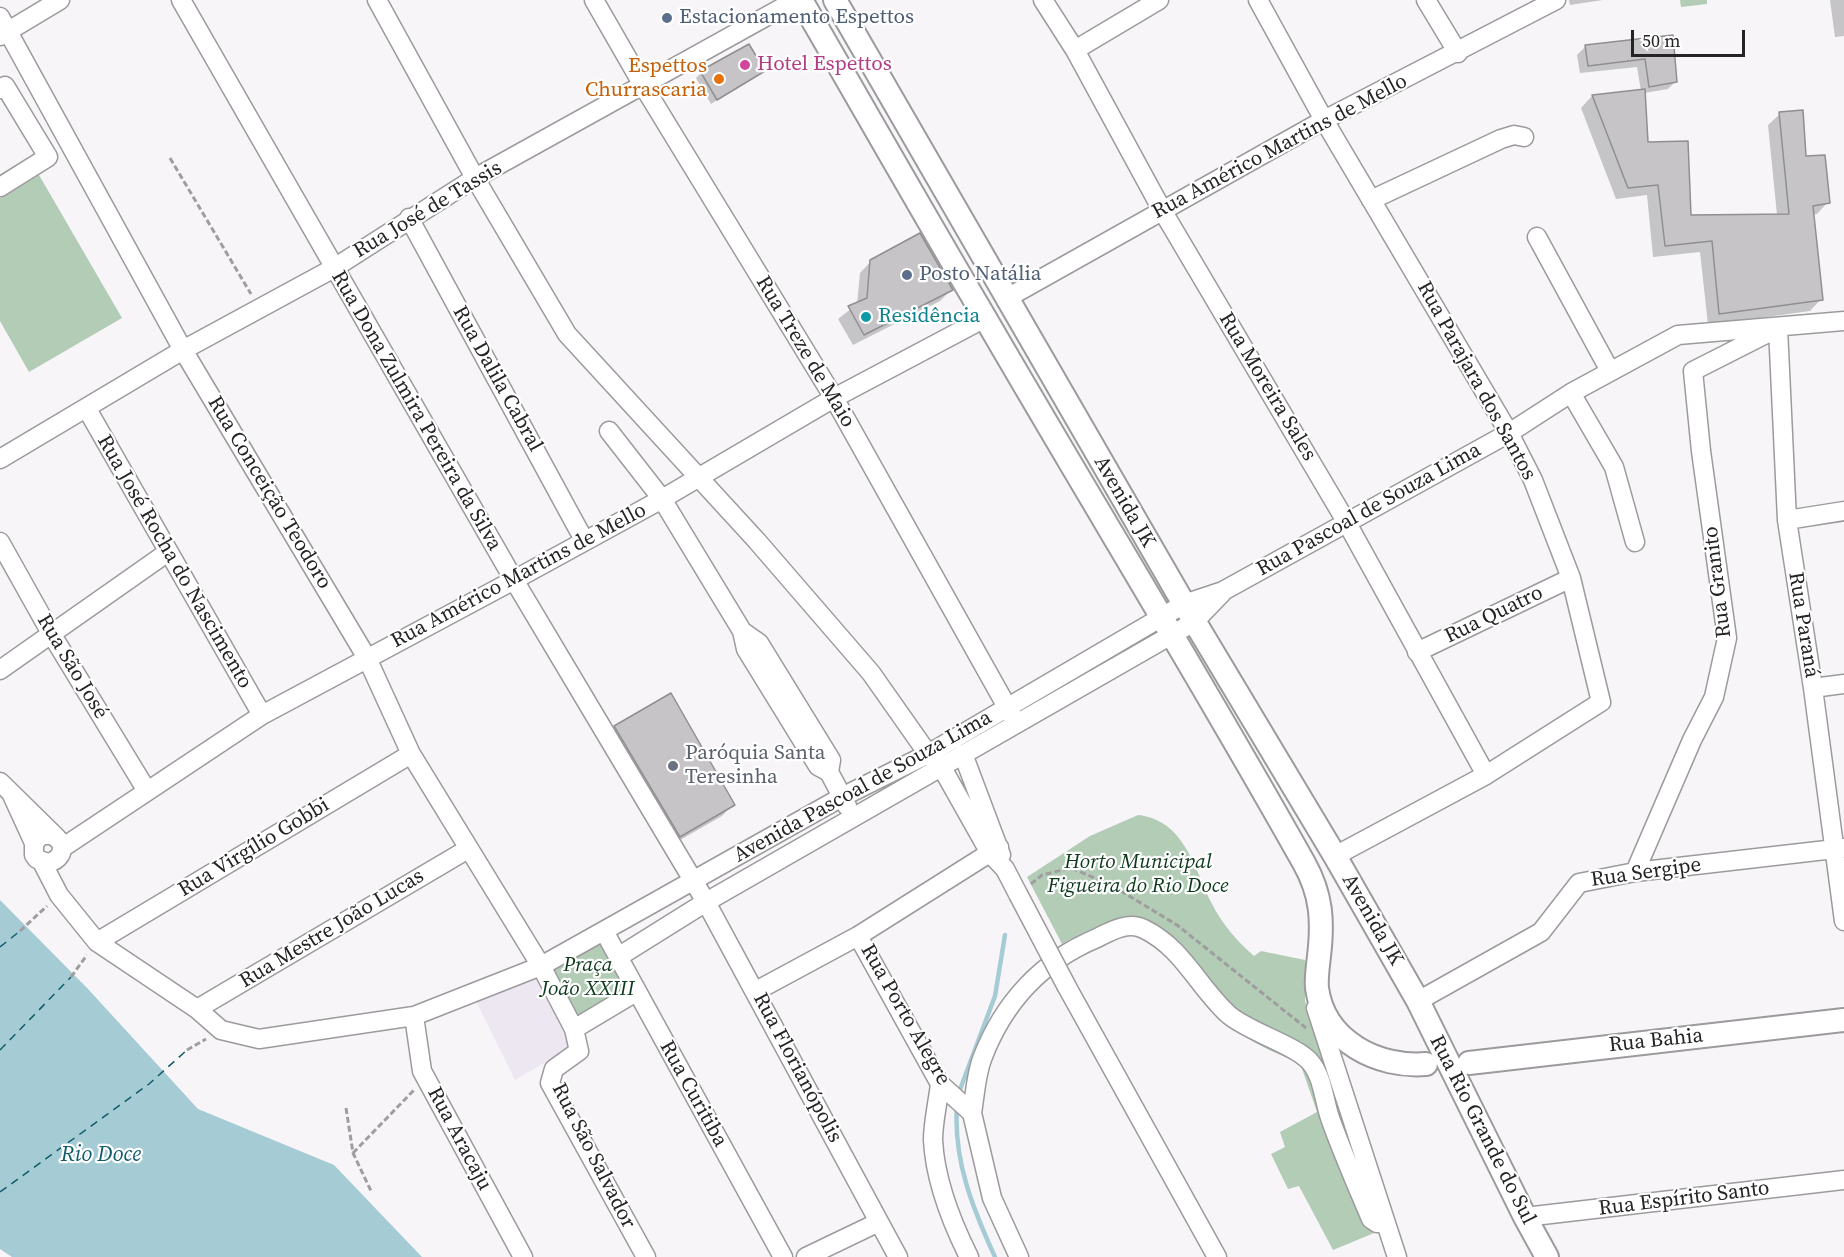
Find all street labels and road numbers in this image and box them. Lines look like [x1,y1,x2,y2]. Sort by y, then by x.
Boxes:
street label: Rua Américo Martins de Mello [1148,69,1412,225]
street label: Rua José de Tassis [349,156,507,264]
street label: Rua Dona Zulmira Pereira da Silva [325,267,507,555]
street label: Rua Treze de Maio [750,272,860,432]
street label: Rua Parajara dos Santos [1411,277,1541,485]
street label: Rua Dalila Cabral [447,302,547,456]
street label: Rua Moreira Sales [1213,308,1321,466]
street label: Rua Conceição Teodoro [201,392,337,594]
street label: Rua José Rocha do Nascimento [91,431,257,693]
street label: Rua Pascoal de Souza Lima [1253,438,1485,582]
street label: Avenida JK [1088,452,1160,552]
street label: Rua Américo Martins de Mello [387,498,651,654]
street label: Rua Granito [1699,525,1737,639]
street label: Rua Paraná [1782,570,1824,680]
street label: Rua Quatro [1441,580,1547,650]
street label: Rua São José [31,610,113,724]
street label: Avenida Pascoal de Souza Lima [730,705,996,869]
street label: Rua Virgílio Gobbi [174,793,334,903]
street label: Rua Sergipe [1589,853,1703,893]
street label: Rua Mestre João Lucas [235,864,429,994]
street label: Avenida JK [1336,870,1408,970]
street label: Rua Porto Alegre [854,940,956,1090]
street label: Rua Florianópolis [747,989,847,1147]
street label: Rua Bahia [1608,1024,1704,1058]
street label: Rua Rio Grande do Sul [1423,1031,1541,1229]
street label: Rua Curitiba [653,1036,733,1152]
street label: Rua São Salvador [545,1079,641,1233]
street label: Rua Aracaju [421,1083,497,1195]
street label: Rua Espírito Santo [1597,1176,1771,1222]

